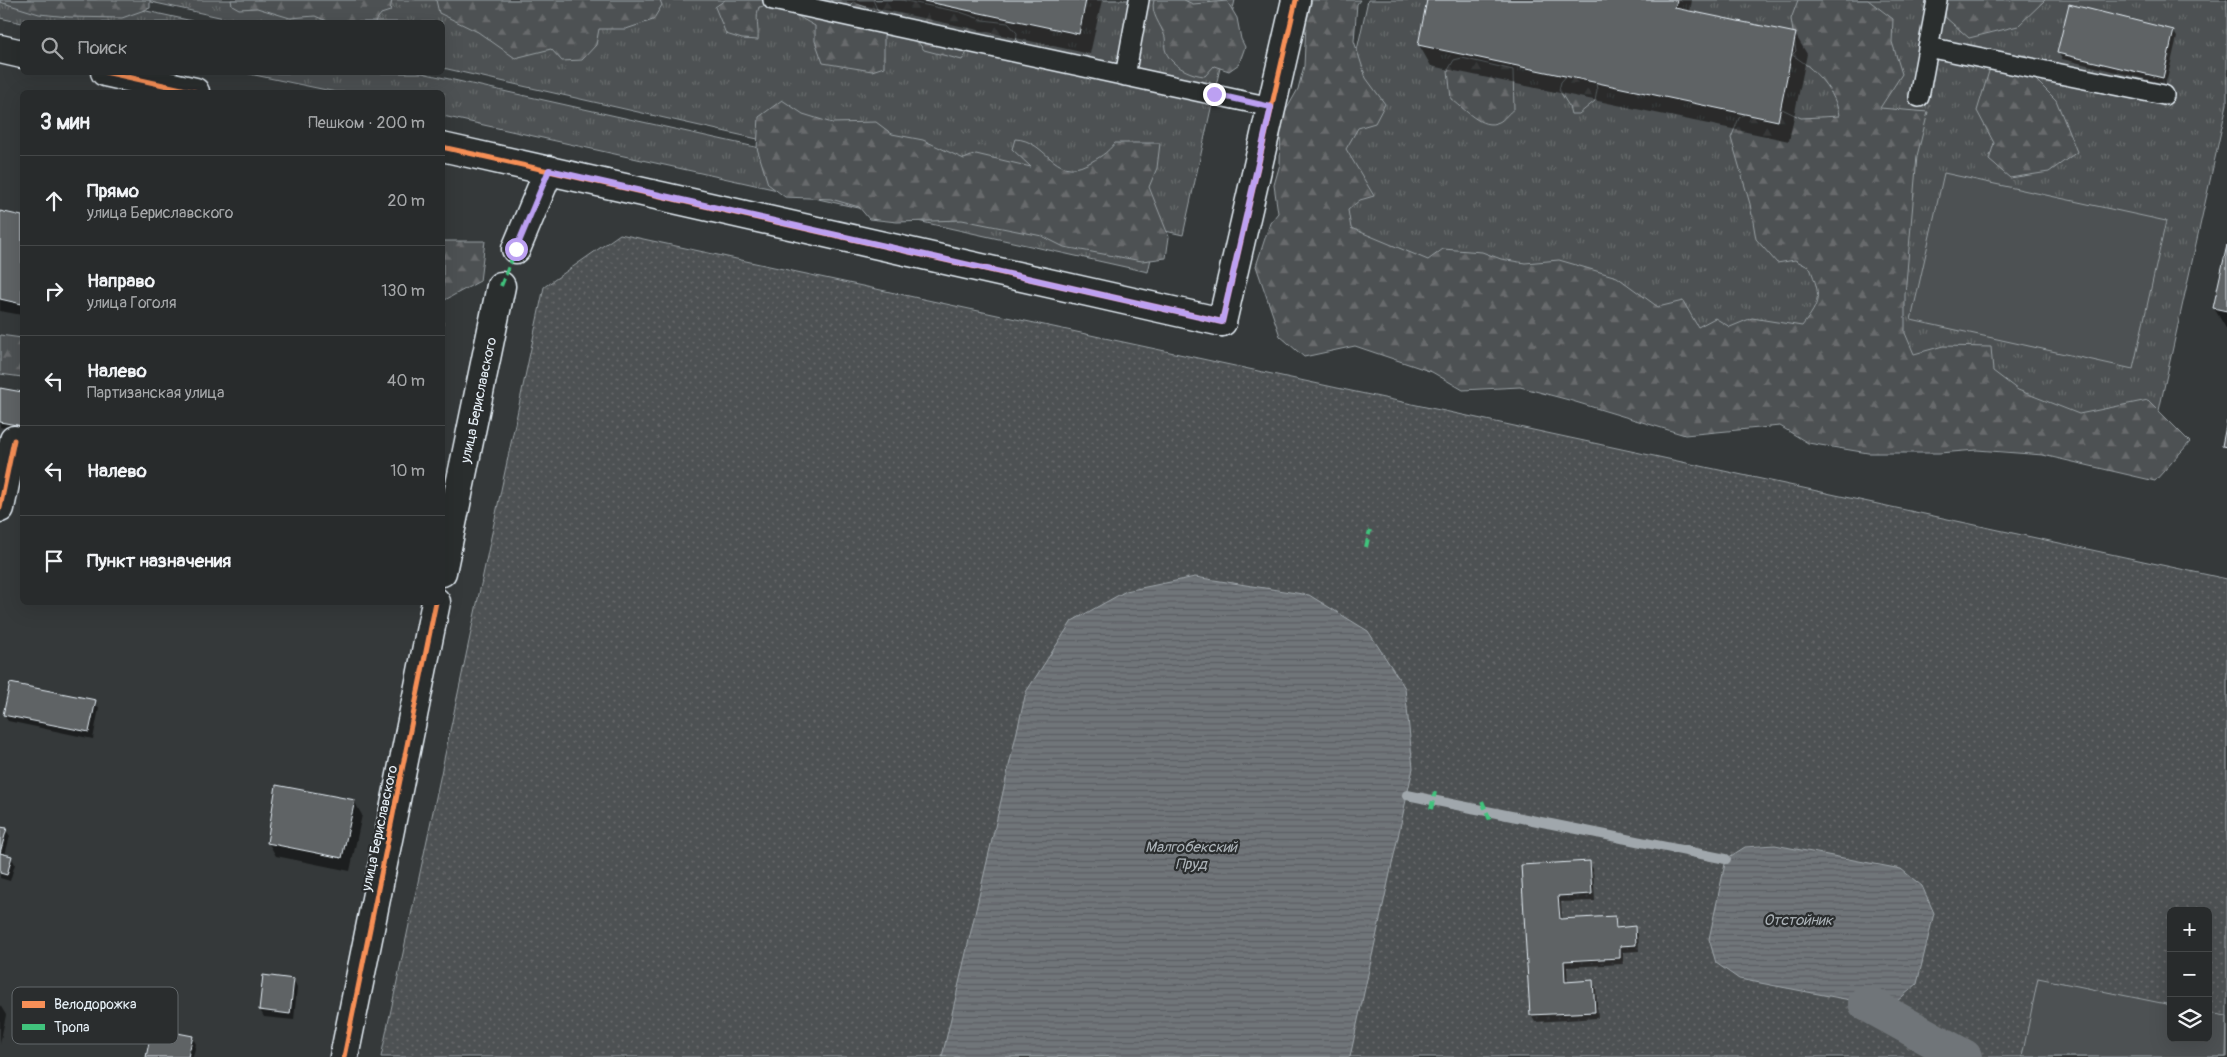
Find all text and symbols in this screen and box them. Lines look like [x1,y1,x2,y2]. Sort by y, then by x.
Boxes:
search box [20,20,445,75]
icon: search [38,34,66,62]
text: Поиск [78,36,128,60]
route end [1203,83,1226,106]
text: 3 мин [40,109,90,136]
text: Пешком · 200 m [308,113,425,133]
text: Прямо [87,179,139,203]
icon: ahead [40,187,68,215]
text: 20 m [387,191,425,211]
text: улица Бериславского [87,203,233,223]
route start [505,238,528,261]
text: Направо [87,269,155,293]
icon: right [40,277,68,305]
text: 130 m [381,281,425,301]
text: улица Гоголя [87,293,177,313]
street label: улица Бериславского [457,335,500,465]
text: Налево [87,359,147,383]
icon: left [40,367,68,395]
text: 40 m [387,371,425,391]
text: Партизанская улица [87,383,225,403]
icon: left [40,457,68,485]
text: Налево [87,459,147,483]
text: 10 m [390,461,425,481]
icon: arrive [40,547,68,575]
text: Пункт назначения [87,549,231,573]
street label: улица Бериславского [358,763,401,893]
water label: Малгобекский Пруд [1145,838,1239,874]
map controls [2167,907,2212,1042]
button: + [2167,907,2212,952]
water label: Отстойник [1763,911,1834,930]
button: − [2167,952,2212,997]
legend [12,987,178,1044]
text: Велодорожка [54,996,136,1013]
button: layers [2167,997,2212,1042]
text: Тропа [54,1019,90,1036]

